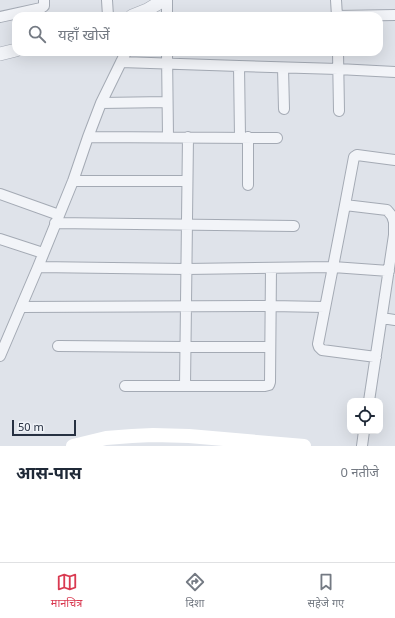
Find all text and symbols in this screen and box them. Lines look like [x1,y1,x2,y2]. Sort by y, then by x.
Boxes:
search box [12,12,383,56]
icon: search [26,23,48,45]
text: यहाँ खोजें [58,24,110,44]
map controls [347,398,383,434]
button: locate [347,398,383,434]
scale bar [12,418,76,437]
text: 50 m [18,419,44,434]
text: आस-पास [16,461,81,484]
text: 0 नतीजे [341,463,379,481]
tab: मानचित्र [51,571,82,610]
tab: दिशा [184,571,206,610]
tab: सहेजे गए [308,571,344,610]

